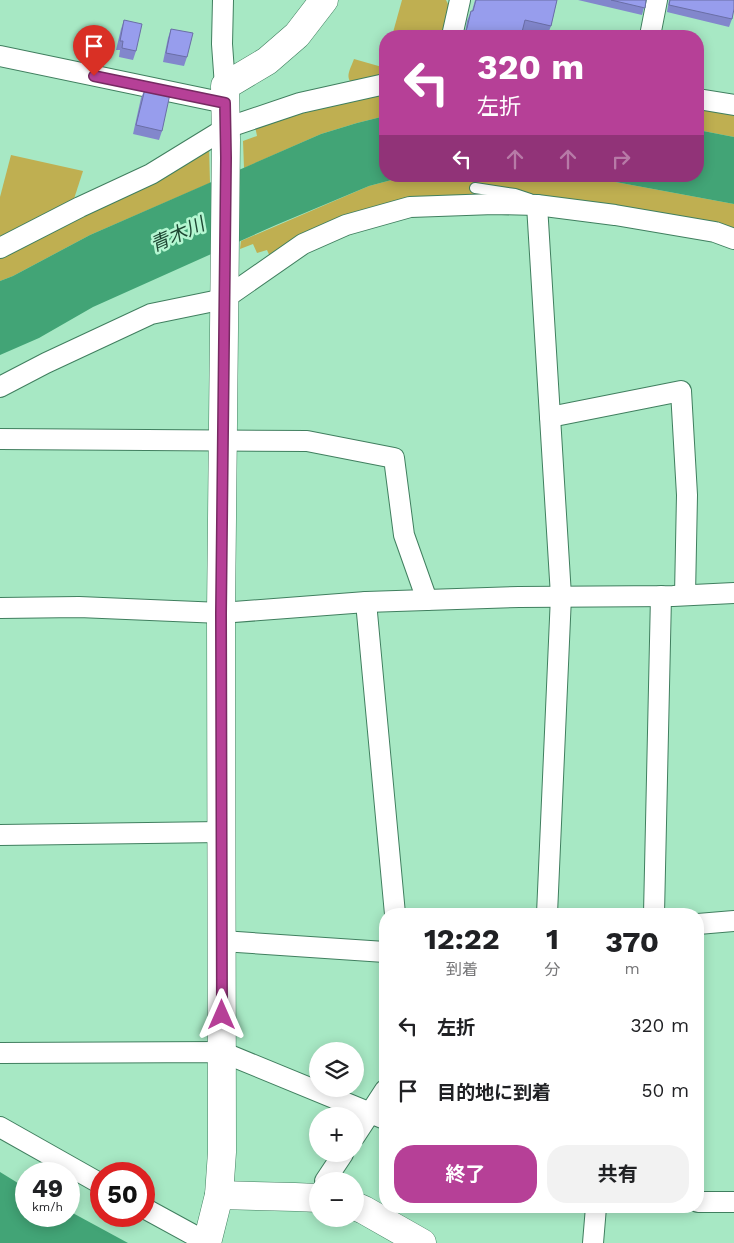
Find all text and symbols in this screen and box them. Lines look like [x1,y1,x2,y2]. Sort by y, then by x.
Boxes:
pin [73,25,115,76]
icon: arrive [80,32,108,60]
text: 320 m [477,46,584,88]
icon: left [394,50,459,115]
text: 左折 [477,94,521,119]
icon: left [448,145,476,173]
icon: ahead [501,145,529,173]
icon: ahead [554,145,582,173]
icon: right [607,145,635,173]
water label: 青木川 [146,212,210,257]
text: 12:22 [424,921,500,956]
text: 1 [546,921,559,956]
text: 370 [605,924,659,959]
text: m [625,959,640,978]
text: 到着 [446,960,478,979]
text: 分 [544,960,560,979]
position arrow [195,988,247,1040]
icon: left [394,1012,422,1040]
text: 320 m [630,1014,689,1037]
text: 左折 [437,1016,475,1039]
map controls [309,1042,364,1227]
button: layers [309,1042,364,1097]
icon: arrive [394,1077,422,1105]
text: 50 m [642,1079,689,1102]
text: 目的地に到着 [437,1081,551,1104]
button: + [309,1107,364,1162]
button: 終了 [394,1145,537,1203]
button: 共有 [547,1145,689,1203]
speed limit sign: 50 [90,1162,155,1227]
button: − [309,1172,364,1227]
text: 49 [32,1174,63,1203]
text: km/h [32,1200,63,1214]

